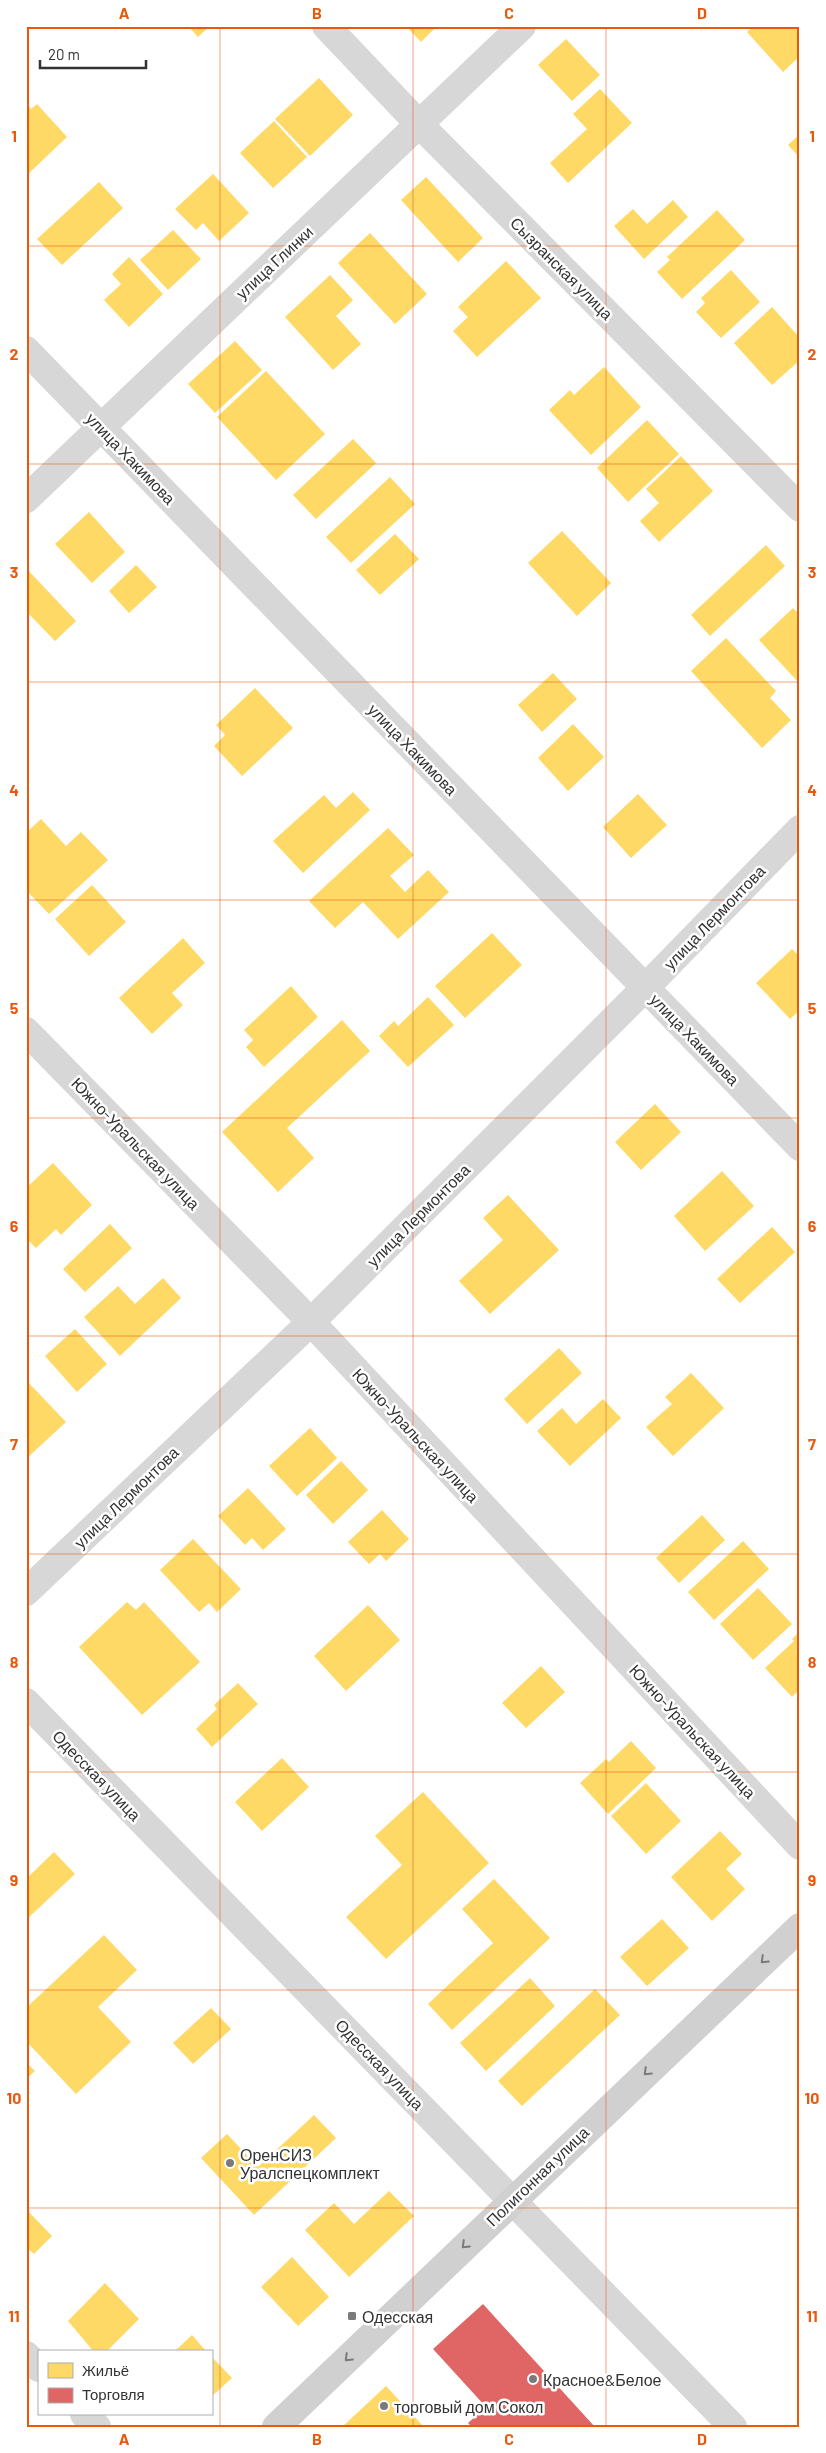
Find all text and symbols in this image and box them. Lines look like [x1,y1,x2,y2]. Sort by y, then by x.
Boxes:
text: A [119,3,130,22]
text: B [312,3,322,22]
text: C [504,3,514,22]
text: D [697,3,707,22]
scale bar [40,38,146,70]
text: 20 m [48,45,80,63]
text: 1 [11,126,17,145]
text: 1 [809,126,815,145]
street label: Сызранская улица [507,213,617,323]
street label: улица Глинки [232,222,316,302]
text: 2 [10,344,19,363]
text: 2 [808,344,817,363]
street label: улица Хакимова [83,408,180,508]
text: 3 [10,562,18,581]
text: 3 [808,562,816,581]
street label: улица Хакимова [365,699,462,799]
text: 4 [9,780,19,799]
text: 4 [807,780,817,799]
street label: улица Лермонтова [659,861,769,973]
street label: улица Хакимова [647,989,744,1089]
text: 5 [10,998,19,1017]
text: 5 [808,998,817,1017]
street label: Южно-Уральская улица [68,1073,204,1213]
street label: улица Лермонтова [363,1160,473,1270]
text: 6 [10,1216,19,1235]
text: 6 [808,1216,817,1235]
street label: Южно-Уральская улица [349,1364,483,1506]
text: 7 [10,1434,18,1453]
text: 7 [808,1434,816,1453]
street label: улица Лермонтова [70,1442,182,1552]
text: 8 [10,1652,19,1671]
text: 8 [808,1652,817,1671]
street label: Южно-Уральская улица [626,1660,760,1802]
street label: Одесская улица [49,1726,145,1824]
text: 9 [10,1870,18,1889]
text: 9 [808,1870,816,1889]
one-way arrow [761,1954,770,1963]
street label: Одесская улица [332,2015,428,2113]
one-way arrow [643,2066,652,2075]
text: 10 [7,2088,21,2107]
text: 10 [805,2088,819,2107]
street label: Полигонная улица [482,2122,592,2230]
place label: ОренСИЗ Уралспецкомплект [240,2145,380,2182]
marker: ОренСИЗ Уралспецкомплект [224,2157,236,2169]
one-way arrow [462,2239,471,2248]
text: 11 [8,2306,20,2325]
text: 11 [806,2306,818,2325]
place label: Одесская [362,2307,433,2326]
marker: Одесская [346,2310,358,2322]
legend [38,2350,212,2416]
one-way arrow [345,2352,354,2361]
text: Жильё [82,2361,129,2379]
place label: Красное&Белое [543,2370,662,2389]
marker: Красное&Белое [527,2373,539,2385]
text: Торговля [82,2385,145,2403]
place label: торговый дом Сокол [394,2397,543,2416]
marker: торговый дом Сокол [378,2400,390,2412]
text: A [119,2429,130,2448]
text: B [312,2429,322,2448]
text: C [504,2429,514,2448]
text: D [697,2429,707,2448]

